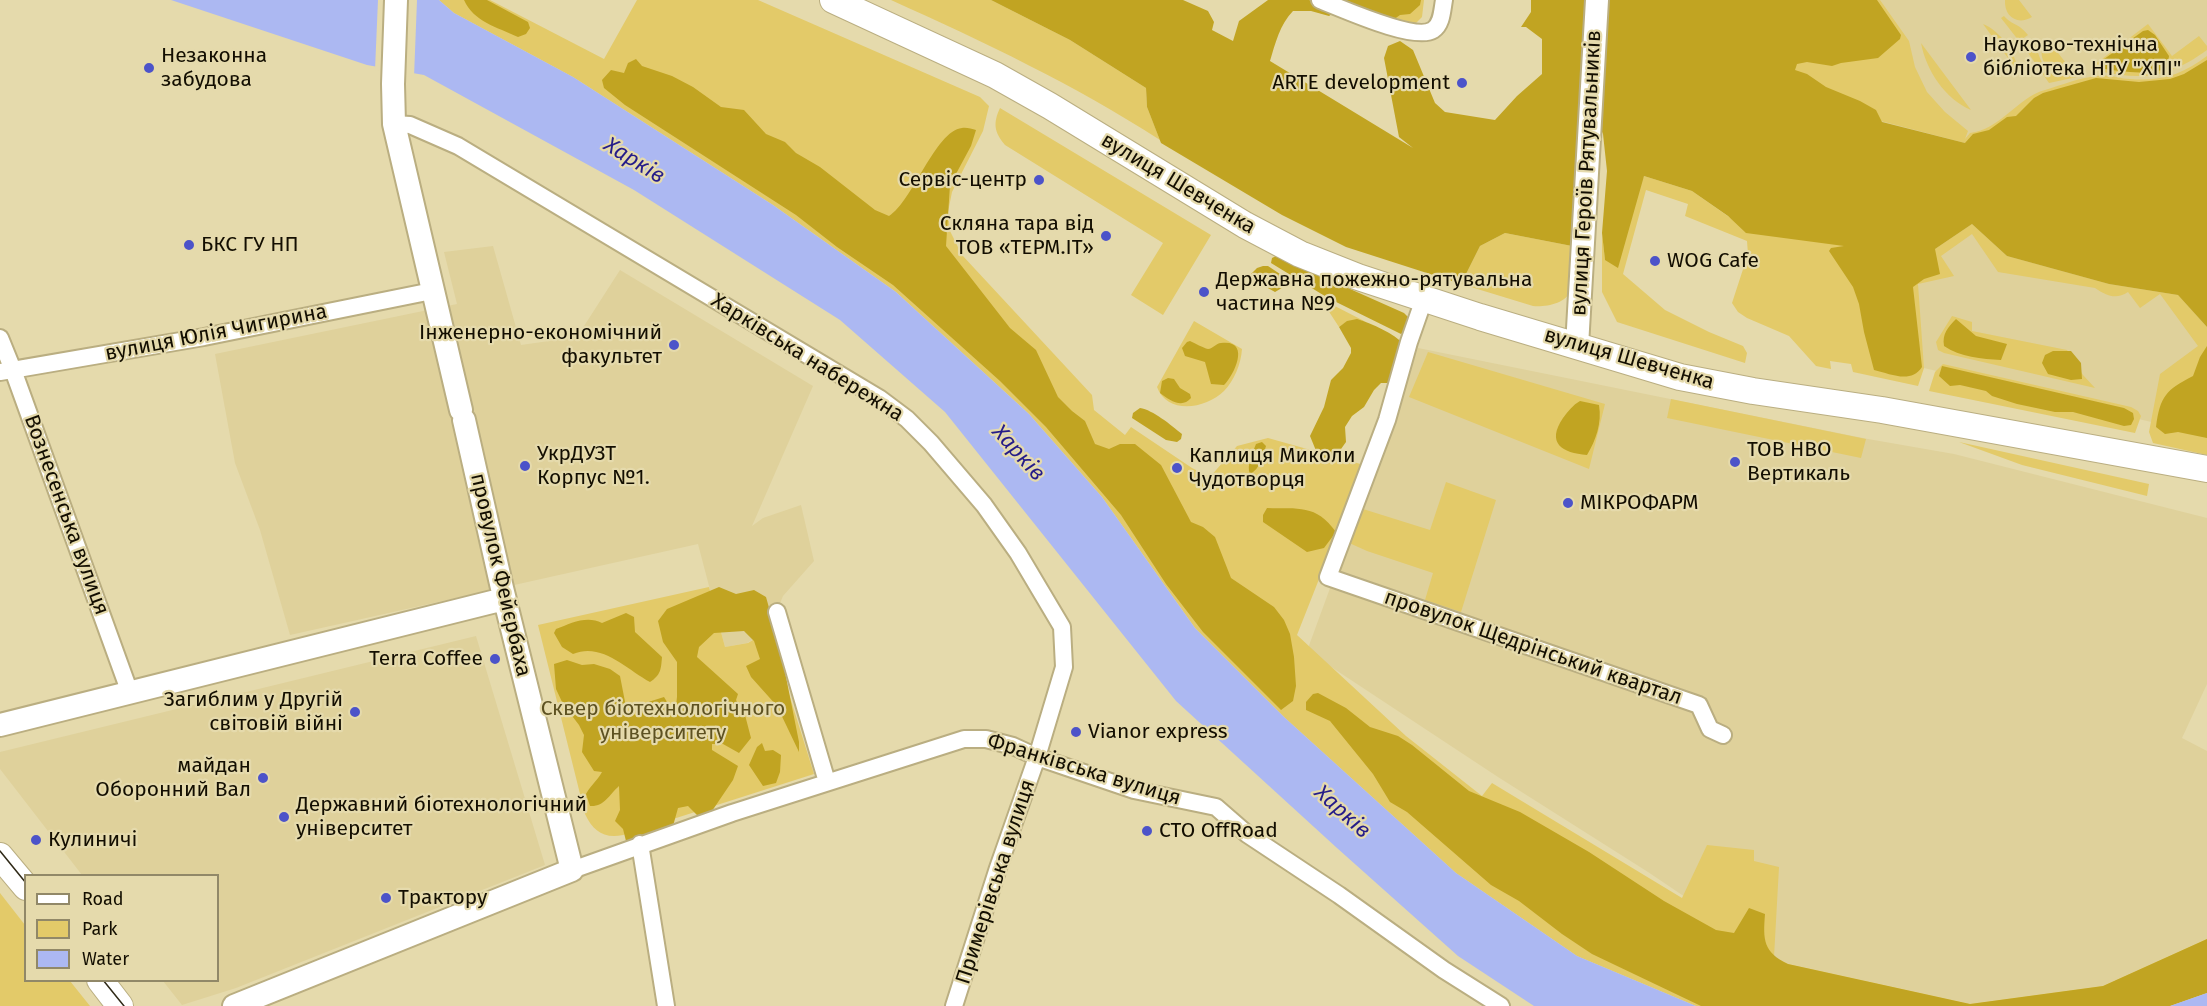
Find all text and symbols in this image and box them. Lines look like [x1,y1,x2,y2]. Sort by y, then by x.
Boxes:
street label: вулиця Героїв Рятувальників [1567,29,1607,317]
place label: Науково-технічна бібліотека НТУ "ХПІ" [1983,32,2181,82]
place label: Незаконна забудова [161,43,267,93]
marker: Науково-технічна бібліотека НТУ "ХПІ" [1964,50,1978,64]
marker: Незаконна забудова [142,61,156,75]
place label: ARTE development [1272,70,1450,96]
marker: ARTE development [1455,76,1469,90]
street label: вулиця Шевченка [1096,128,1260,240]
water label: Харків [599,132,669,190]
place label: Сервіс-центр [898,167,1027,193]
marker: Сервіс-центр [1032,173,1046,187]
place label: Скляна тара від ТОВ «ТЕРМ.ІТ» [940,211,1094,261]
marker: Скляна тара від ТОВ «ТЕРМ.ІТ» [1099,229,1113,243]
place label: БКС ГУ НП [201,232,299,258]
marker: БКС ГУ НП [182,238,196,252]
place label: WOG Cafe [1667,248,1759,274]
marker: WOG Cafe [1648,254,1662,268]
place label: Державна пожежно-рятувальна частина №9 [1216,267,1532,317]
marker: Державна пожежно-рятувальна частина №9 [1197,285,1211,299]
street label: Харківська набережна [706,288,908,428]
street label: вулиця Юлія Чигирина [103,299,329,367]
place label: Інженерно-економічний факультет [419,320,662,370]
street label: вулиця Шевченка [1541,323,1717,395]
marker: Інженерно-економічний факультет [667,338,681,352]
street label: Вознесенська вулиця [18,412,114,618]
water label: Харків [986,420,1050,486]
place label: ТОВ НВО Вертикаль [1747,437,1850,487]
place label: УкрДУЗТ Корпус №1. [537,441,650,491]
place label: Каплиця Миколи Чудотворця [1189,443,1356,493]
marker: ТОВ НВО Вертикаль [1728,455,1742,469]
marker: УкрДУЗТ Корпус №1. [518,459,532,473]
marker: Каплиця Миколи Чудотворця [1170,461,1184,475]
street label: провулок Фейєрбаха [464,471,536,679]
place label: МІКРОФАРМ [1580,490,1699,516]
marker: МІКРОФАРМ [1561,496,1575,510]
street label: провулок Щедрінський квартал [1381,585,1685,711]
place label: Terra Coffee [369,646,483,672]
marker: Terra Coffee [488,652,502,666]
place label: Загиблим у Другій світовій війні [164,687,343,737]
park label: Сквер біотехнологічного університету [541,696,785,746]
marker: Загиблим у Другій світовій війні [348,705,362,719]
place label: Vianor express [1088,719,1228,745]
marker: Vianor express [1069,725,1083,739]
street label: Франківська вулиця [984,729,1184,811]
place label: майдан Оборонний Вал [95,753,251,803]
marker: майдан Оборонний Вал [256,771,270,785]
street label: Примерівська вулиця [951,777,1041,987]
water label: Харків [1309,780,1375,844]
place label: Державний біотехнологічний університет [296,792,587,842]
marker: Державний біотехнологічний університет [277,810,291,824]
place label: СТО OffRoad [1159,818,1278,844]
marker: СТО OffRoad [1140,824,1154,838]
place label: Кулиничі [48,827,138,853]
marker: Кулиничі [29,833,43,847]
legend [24,874,219,982]
place label: Трактору [398,885,487,911]
text: Road [82,888,124,910]
marker: Трактору [379,891,393,905]
text: Park [82,918,117,940]
text: Water [82,948,129,970]

